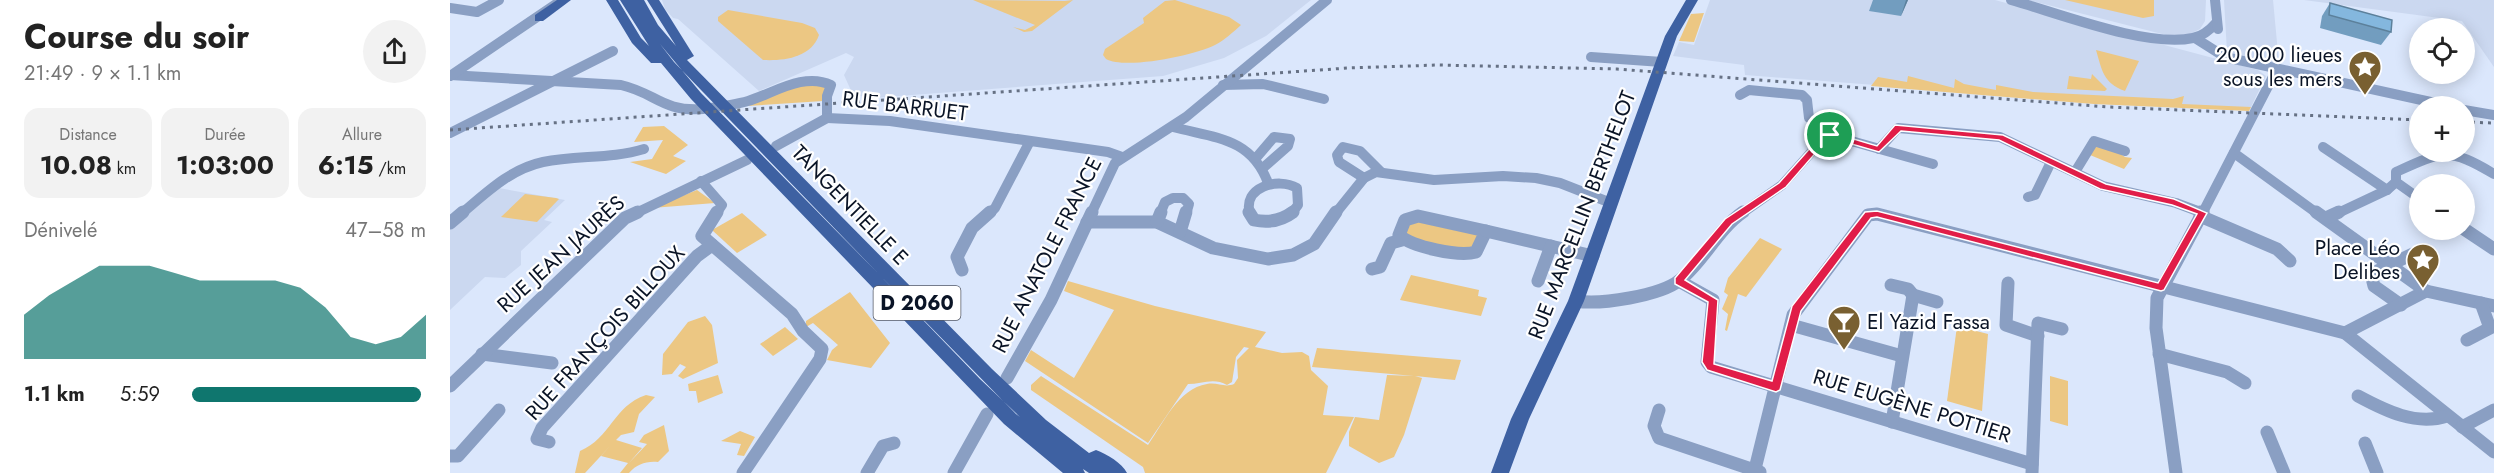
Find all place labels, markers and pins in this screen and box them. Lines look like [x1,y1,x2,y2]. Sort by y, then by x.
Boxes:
place label: 20 000 lieues sous les mers [2216,40,2342,94]
place icon: 20 000 lieues sous les mers [2347,49,2383,96]
pin [1804,109,1855,160]
place label: Place Léo Delibes [2315,233,2400,287]
place icon: Place Léo Delibes [2405,242,2441,289]
bar icon: El Yazid Fassa [1826,304,1862,351]
place label: El Yazid Fassa [1867,307,1990,337]

